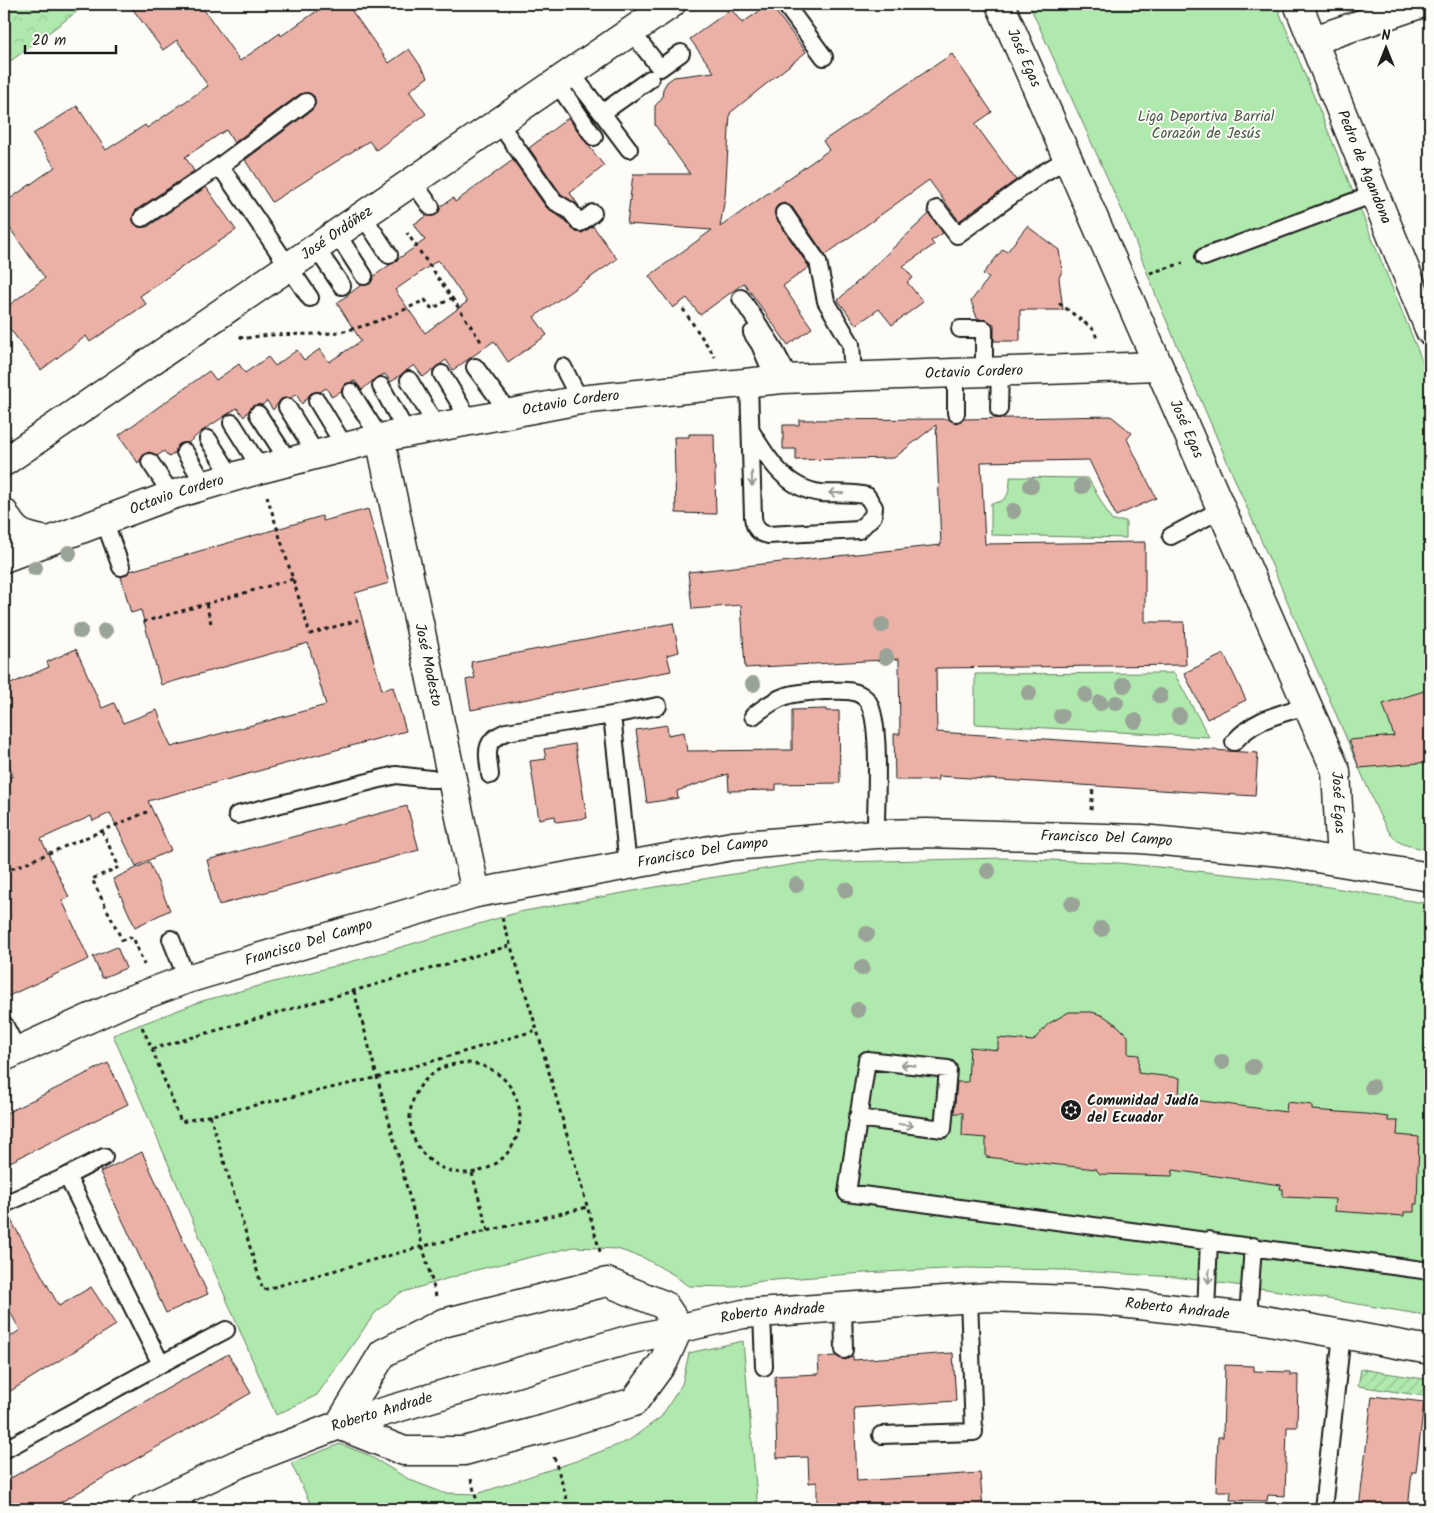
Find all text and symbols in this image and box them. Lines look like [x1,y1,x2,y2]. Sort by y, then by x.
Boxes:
scale bar [25,22,116,54]
north arrow [1362,22,1412,72]
street label: José Egas [1000,25,1047,92]
text: N [1382,25,1391,47]
text: 20 m [32,29,66,53]
park label: Liga Deportiva Barrial Corazón de Jesús [1138,105,1275,146]
street label: Pedro de Agandona [1330,107,1398,228]
street label: José Ordóñez [296,200,378,267]
street label: Octavio Cordero [925,359,1024,386]
street label: Octavio Cordero [520,384,621,423]
street label: José Egas [1163,396,1210,463]
street label: Octavio Cordero [126,468,227,522]
one-way arrow [747,470,757,487]
one-way arrow [829,488,845,498]
street label: José Modesto [407,621,448,709]
street label: José Egas [1324,771,1351,835]
street label: Francisco Del Campo [1040,824,1174,854]
street label: Francisco Del Campo [635,831,769,875]
street label: Francisco Del Campo [242,912,376,973]
one-way arrow [900,1060,916,1070]
place label: Comunidad Judía del Ecuador [1087,1089,1199,1130]
synagogue icon: Comunidad Judía del Ecuador [1059,1098,1083,1122]
one-way arrow [897,1120,913,1130]
one-way arrow [1204,1268,1213,1284]
street label: Roberto Andrade [1124,1292,1231,1327]
street label: Roberto Andrade [718,1296,826,1331]
street label: Roberto Andrade [327,1386,436,1439]

